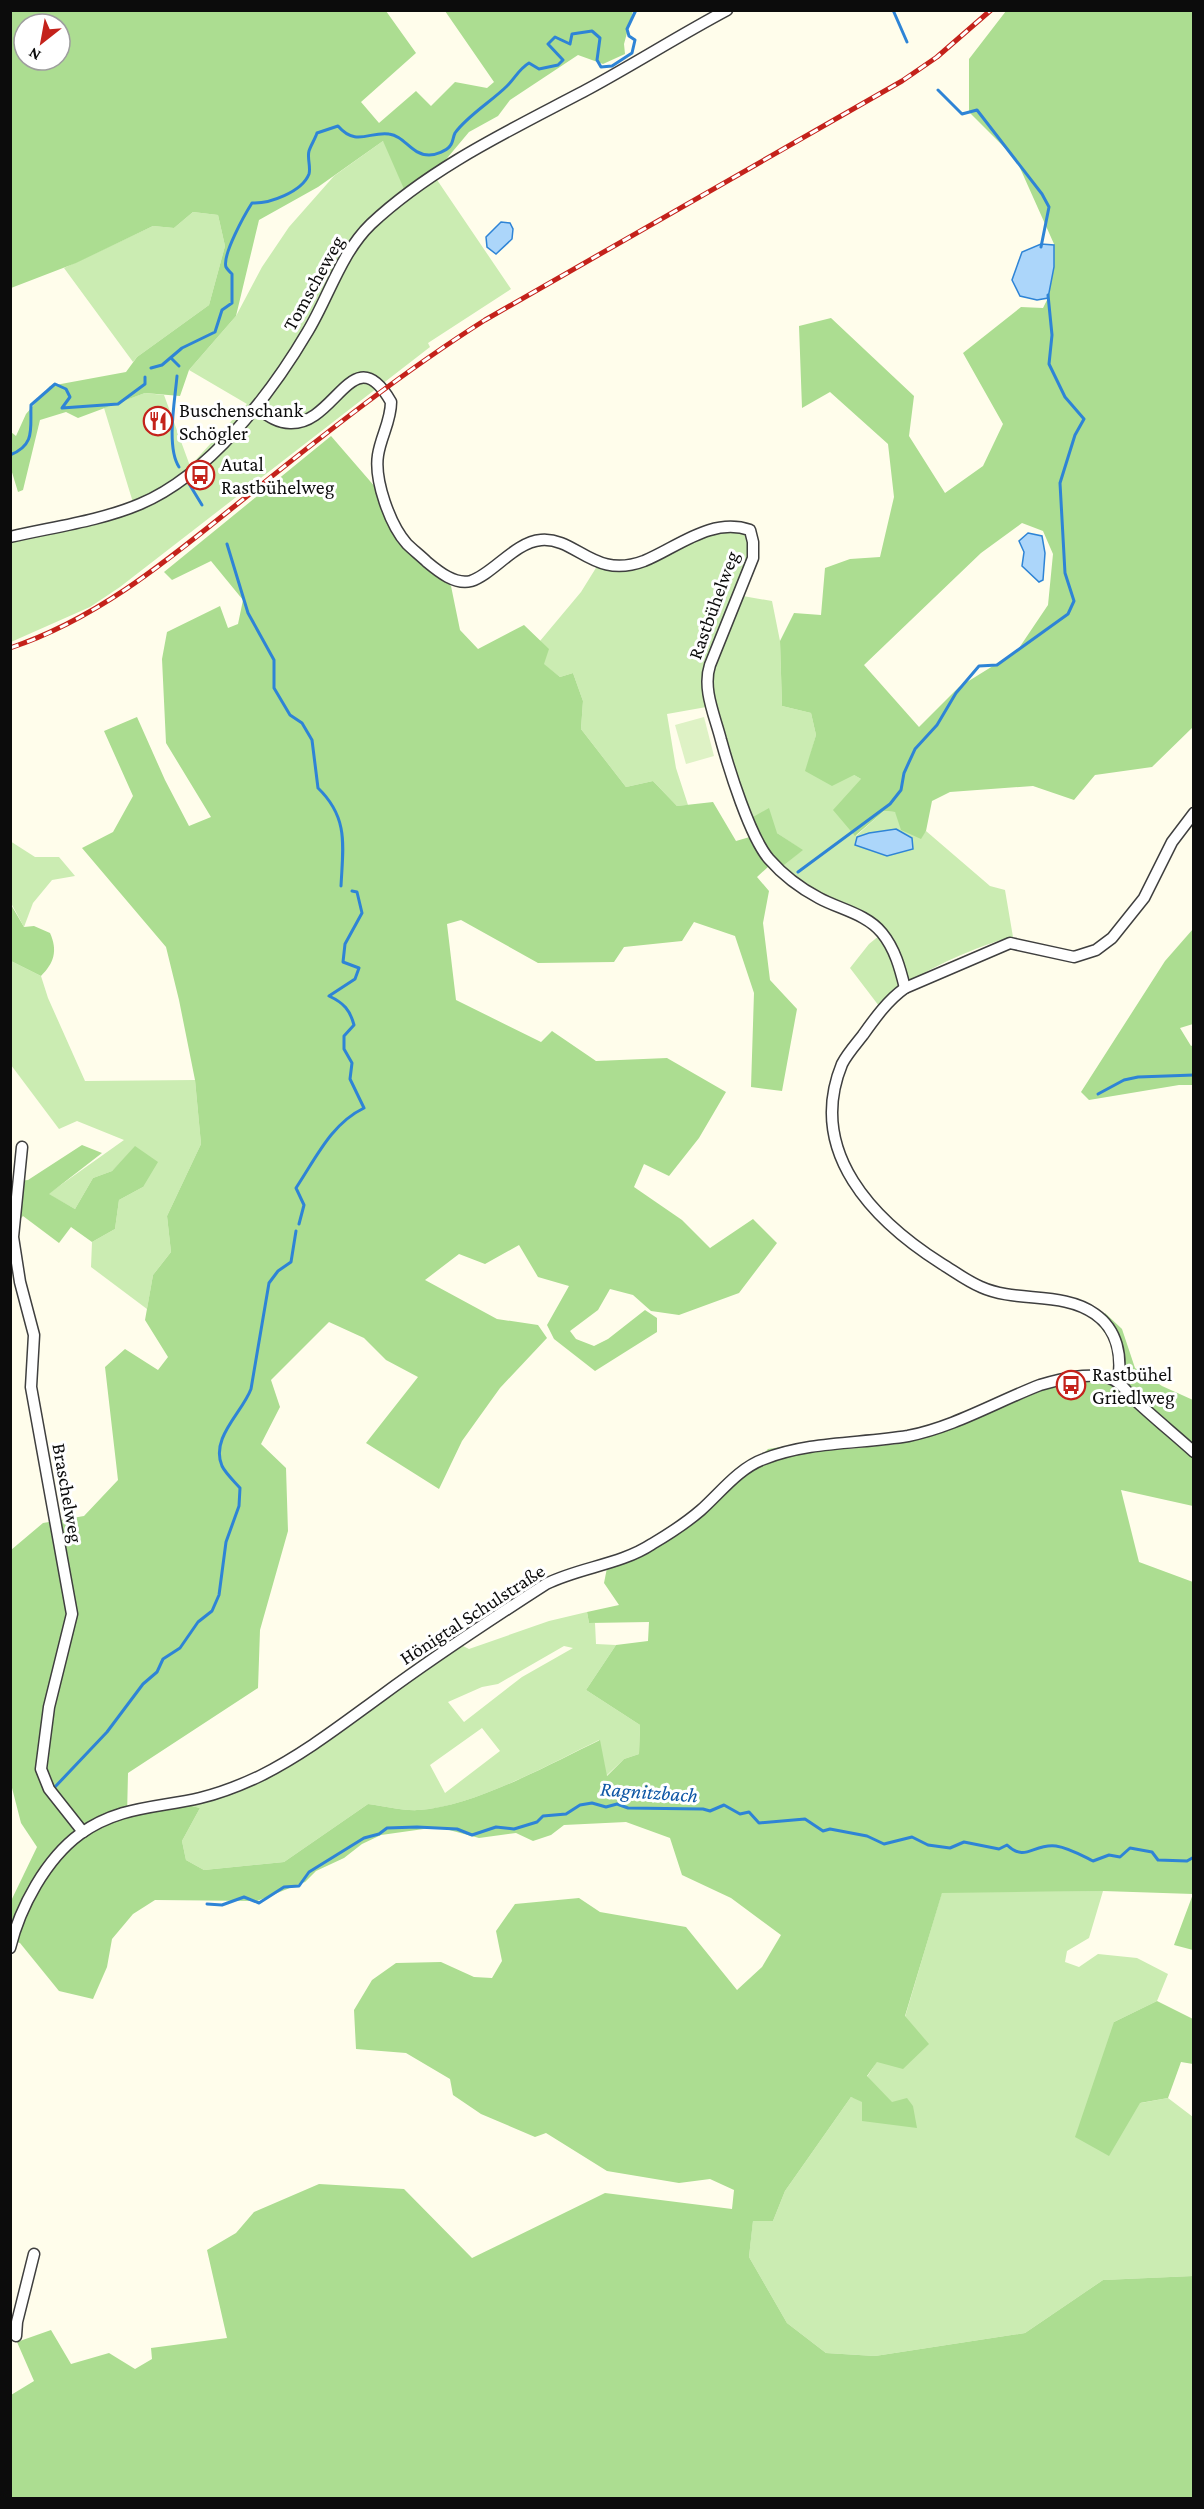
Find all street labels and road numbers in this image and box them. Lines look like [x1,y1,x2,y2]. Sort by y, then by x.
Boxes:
street label: Tomscheweg [278,232,349,335]
street label: Rastbühelweg [683,548,744,662]
street label: Braschelweg [47,1441,88,1545]
street label: Hönigtal Schulstraße [396,1559,549,1670]

